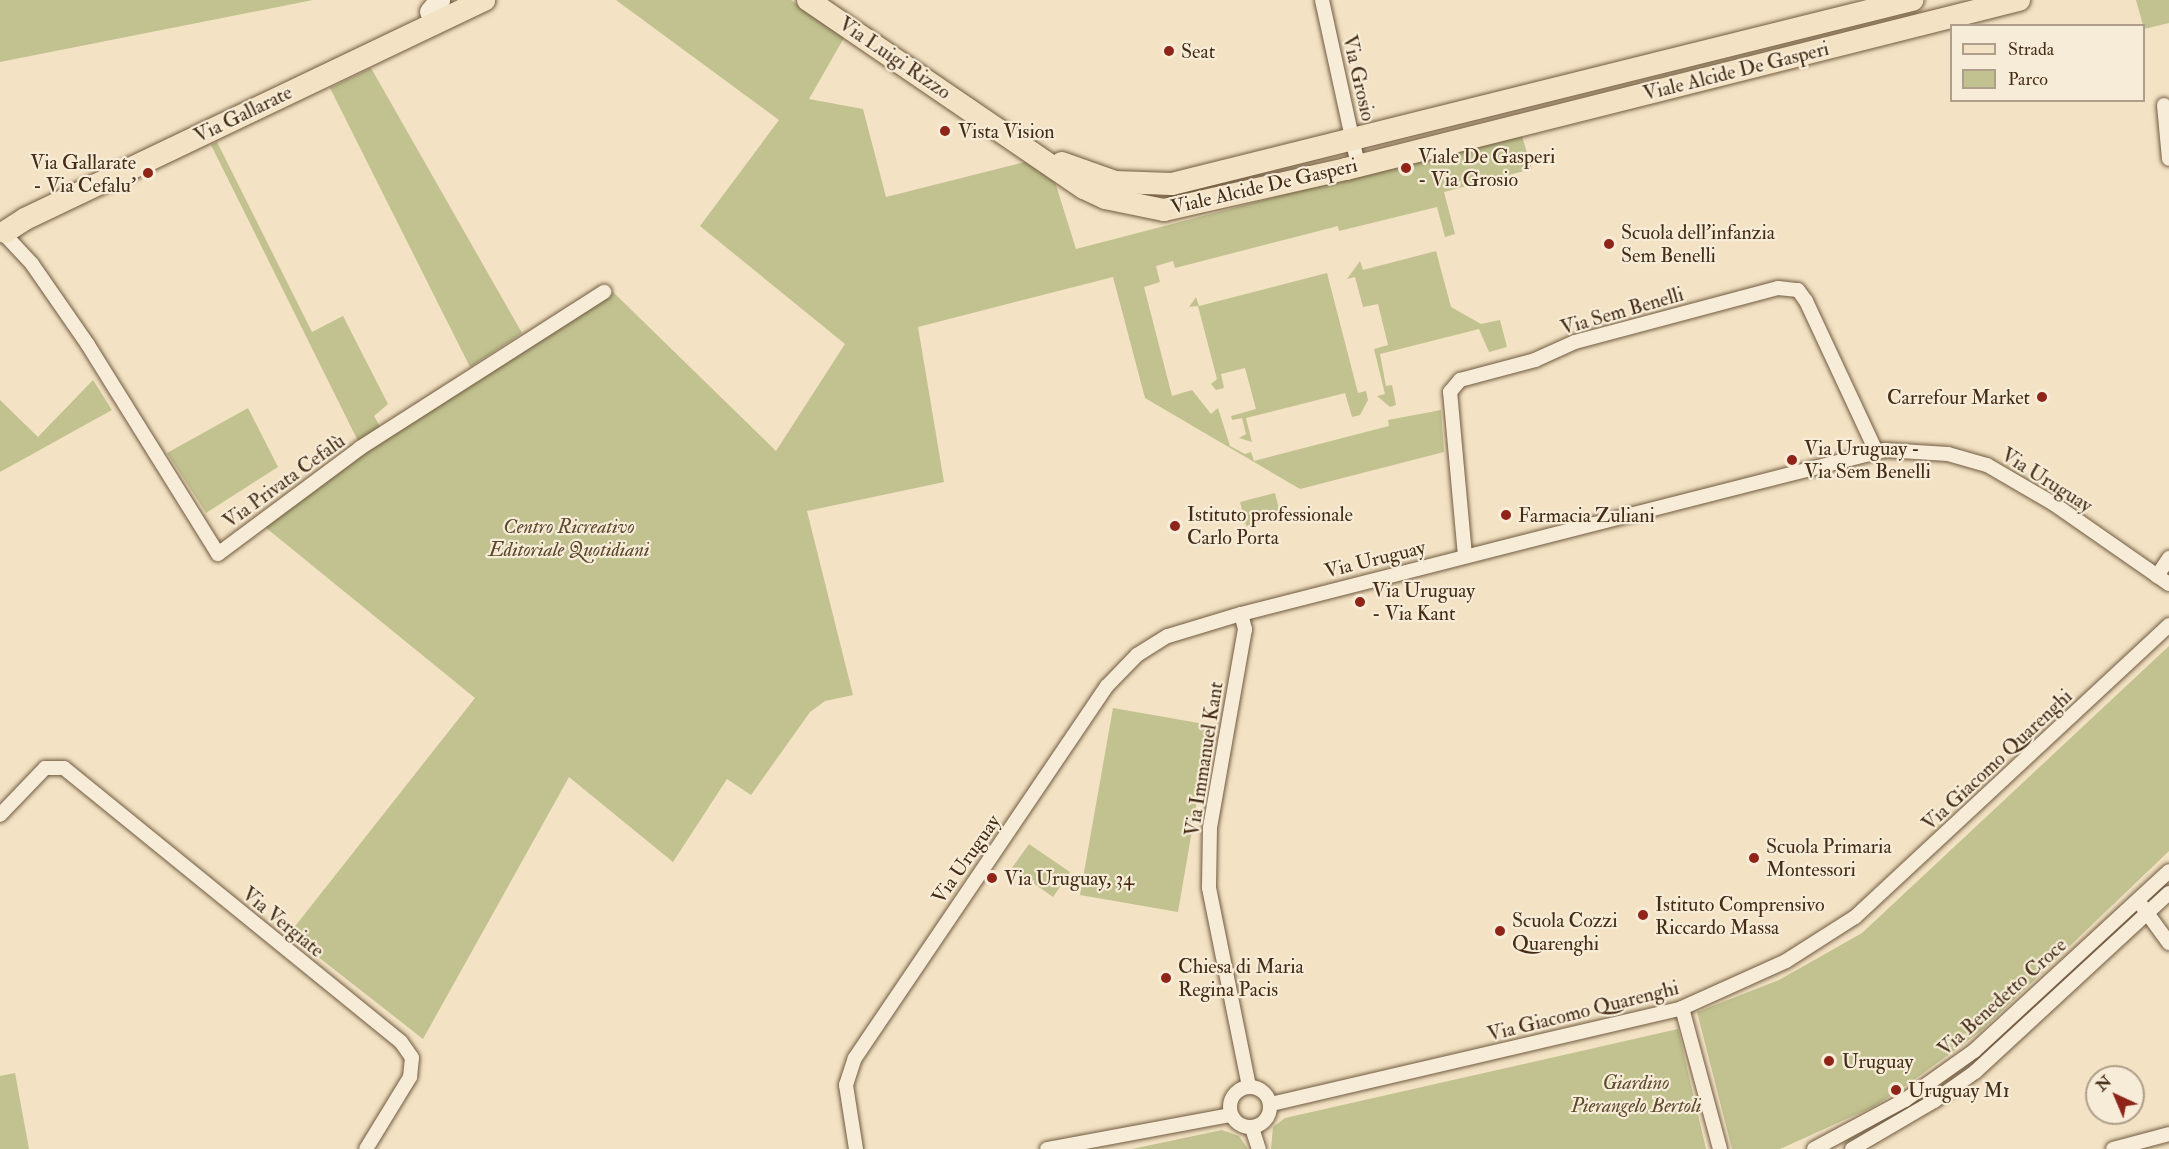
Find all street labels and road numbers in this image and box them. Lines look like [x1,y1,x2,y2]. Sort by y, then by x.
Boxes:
street label: Via Luigi Rizzo [834,12,956,104]
street label: Via Grosio [1337,33,1381,123]
street label: Viale Alcide De Gasperi [1641,36,1831,106]
street label: Via Gallarate [190,80,296,148]
street label: Viale Alcide De Gasperi [1168,153,1360,219]
street label: Via Sem Benelli [1558,282,1686,340]
street label: Via Privata Cefalù [218,429,350,533]
street label: Via Uruguay [1997,443,2097,517]
street label: Via Uruguay [1322,535,1428,583]
street label: Via Immanuel Kant [1180,680,1228,838]
street label: Via Giacomo Quarenghi [1917,684,2077,836]
street label: Via Uruguay [927,810,1005,908]
street label: Via Vergiate [237,882,329,962]
street label: Via Benedetto Croce [1933,933,2071,1061]
street label: Via Giacomo Quarenghi [1485,976,1681,1046]

